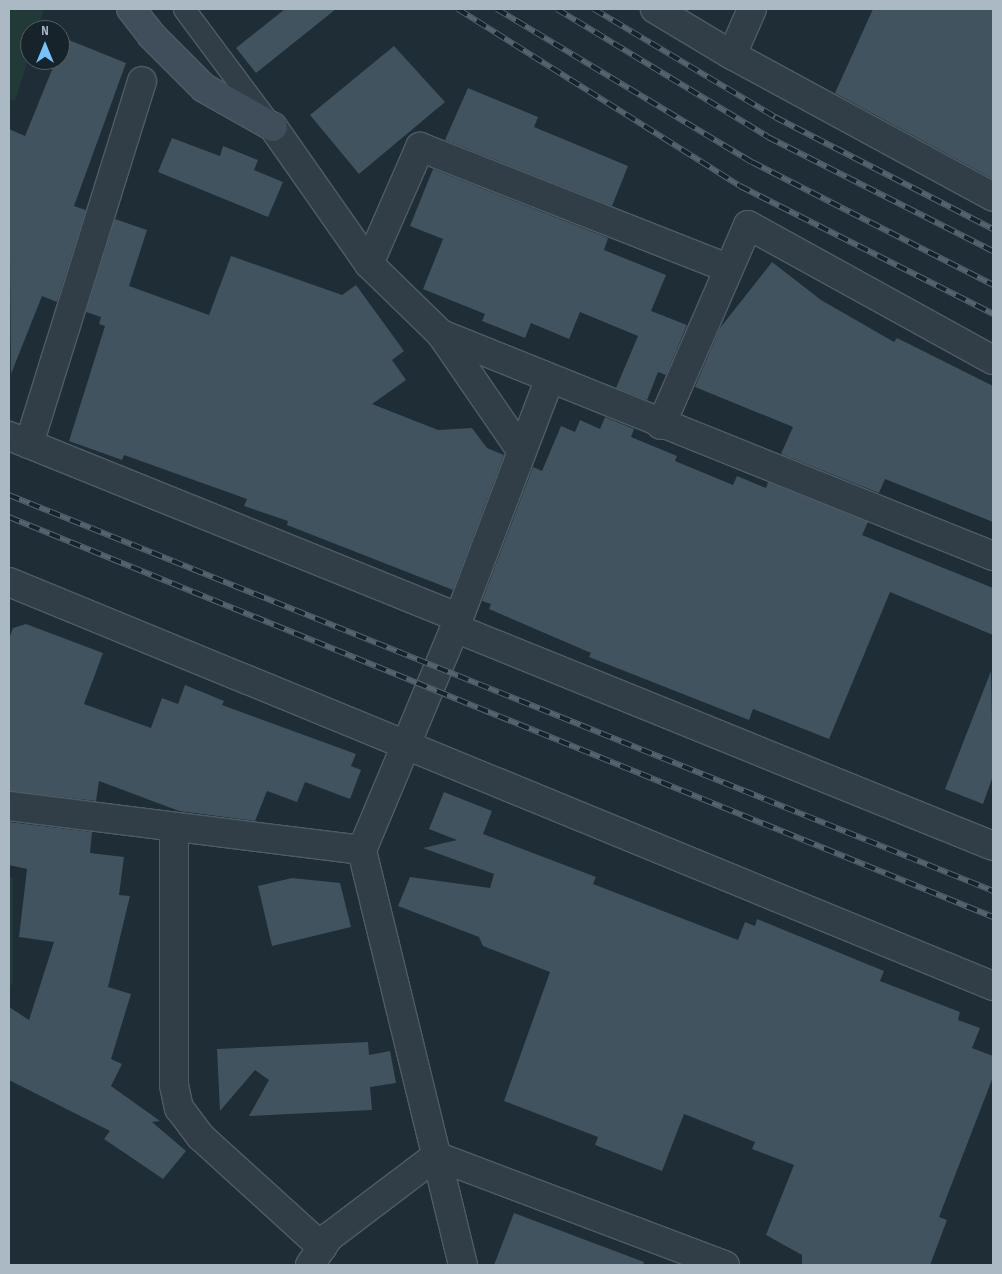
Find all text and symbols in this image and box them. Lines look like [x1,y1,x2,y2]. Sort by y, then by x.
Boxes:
north arrow [20,20,70,70]
text: N [41,22,49,39]

